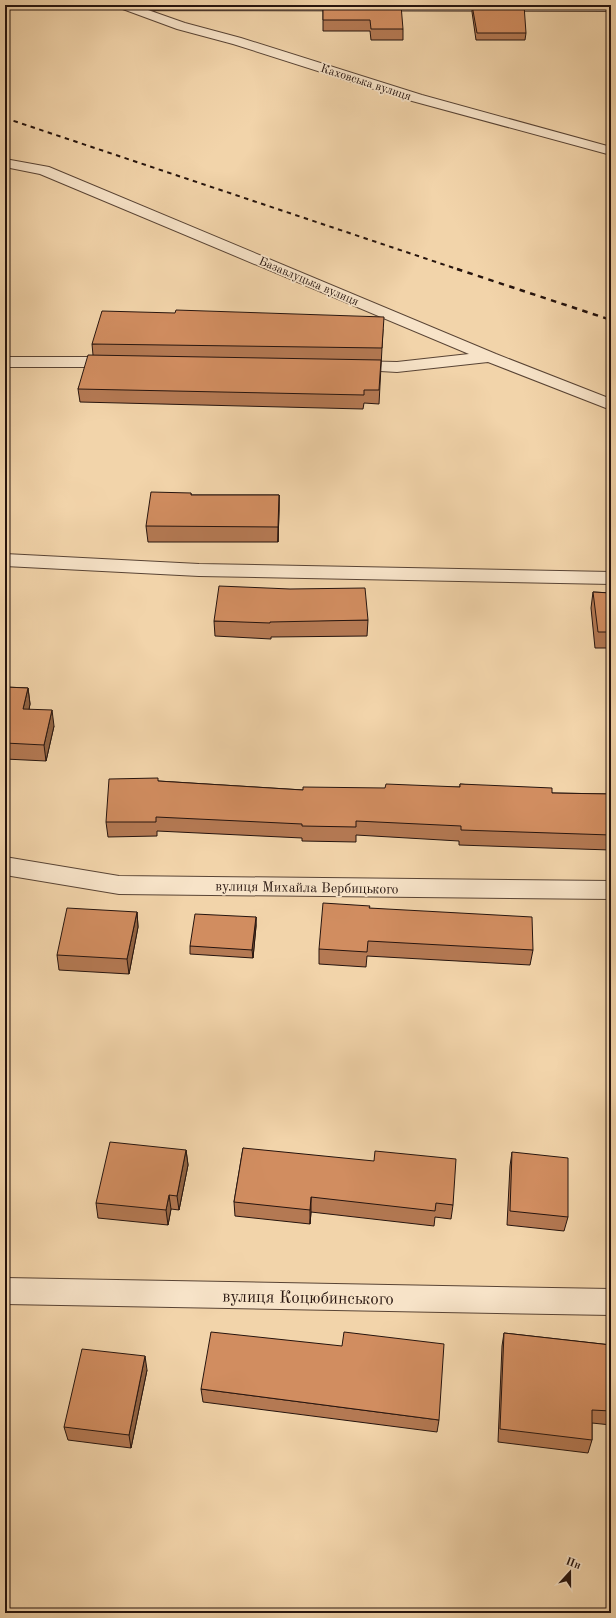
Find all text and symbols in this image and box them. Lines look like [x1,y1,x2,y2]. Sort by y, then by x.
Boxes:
street label: Каховська вулиця [319,63,413,103]
street label: Базавлуцька вулиця [257,255,360,308]
street label: вулиця Михайла Вербицького [215,879,399,897]
street label: вулиця Коцюбинського [222,1289,394,1308]
north arrow [550,1552,590,1592]
text: Пн [564,1556,582,1572]

